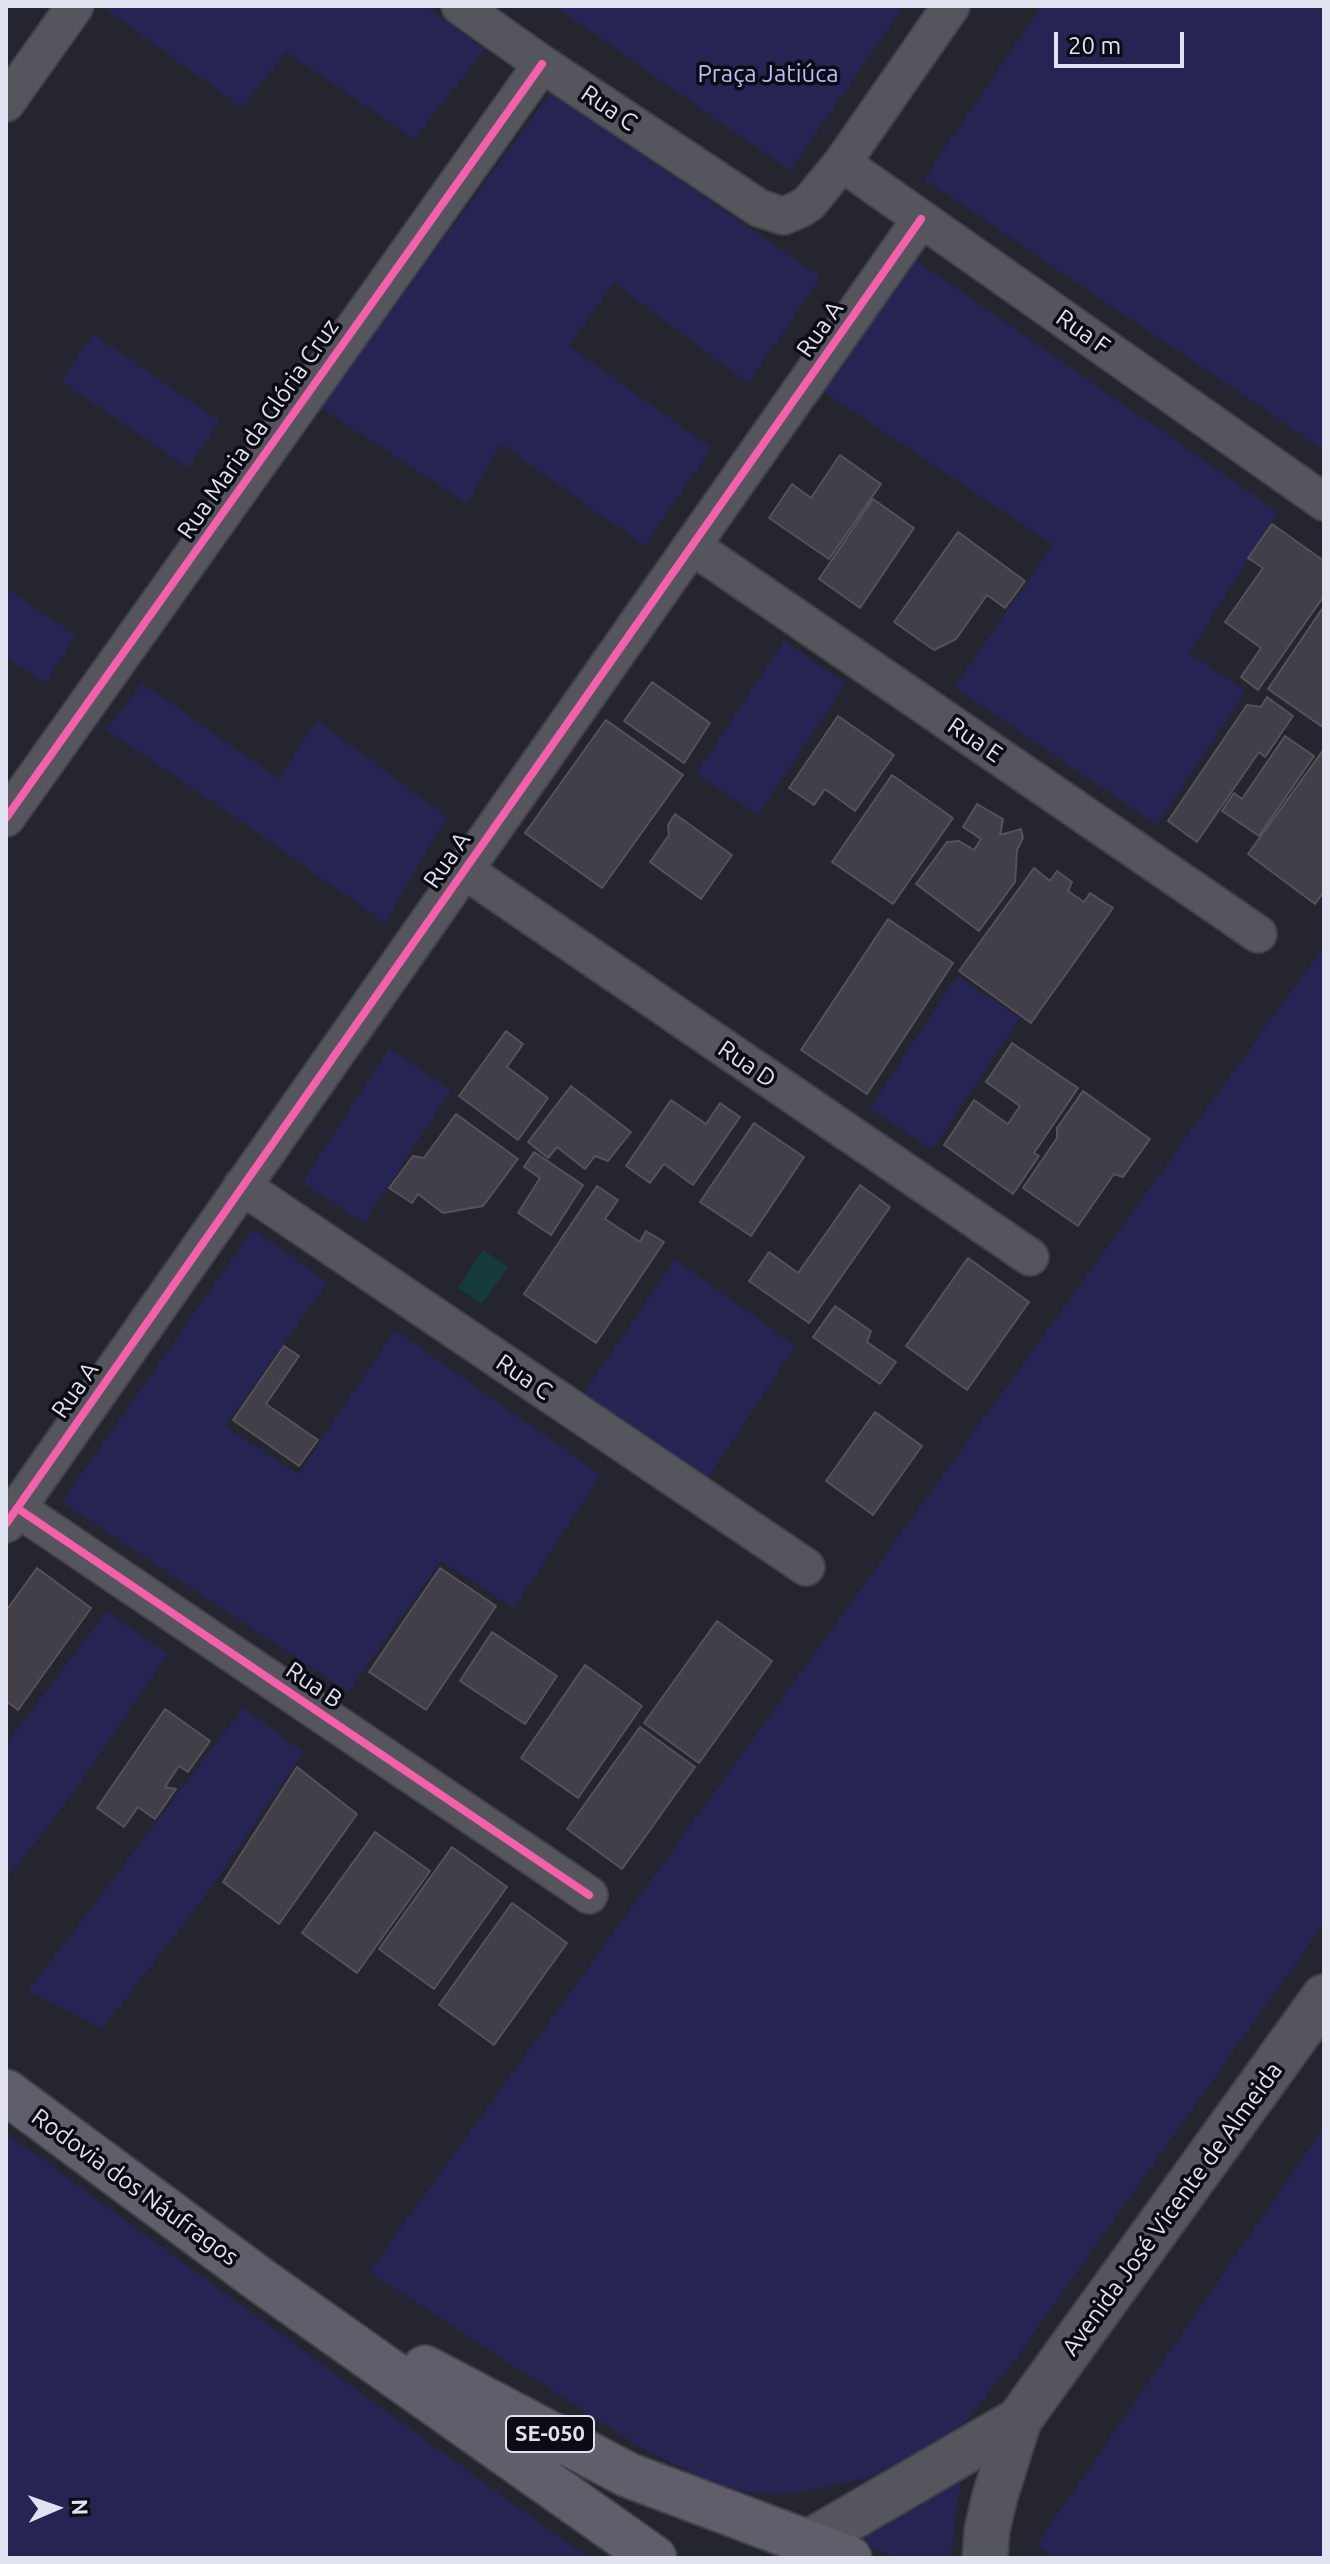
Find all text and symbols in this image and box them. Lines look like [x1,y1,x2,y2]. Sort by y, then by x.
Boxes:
scale bar [1058,16,1188,66]
text: 20 m [1068,32,1121,59]
park label: Praça Jatiúca [697,60,839,88]
street label: Rua C [576,79,642,137]
street label: Rua A [790,295,850,363]
street label: Rua F [1051,303,1115,361]
street label: Rua Maria da Glória Cruz [171,313,345,545]
street label: Rua E [942,711,1008,769]
street label: Rua A [417,826,477,894]
street label: Rua D [713,1034,781,1094]
street label: Rua C [491,1348,557,1406]
street label: Rua A [45,1356,105,1424]
street label: Rua B [280,1656,348,1714]
street label: Avenida José Vicente de Almeida [1056,2057,1288,2361]
street label: Rodovia dos Náufragos [26,2102,244,2272]
road number: SE-050 [506,2416,594,2452]
north arrow [16,2468,96,2548]
text: N [68,2498,93,2516]

